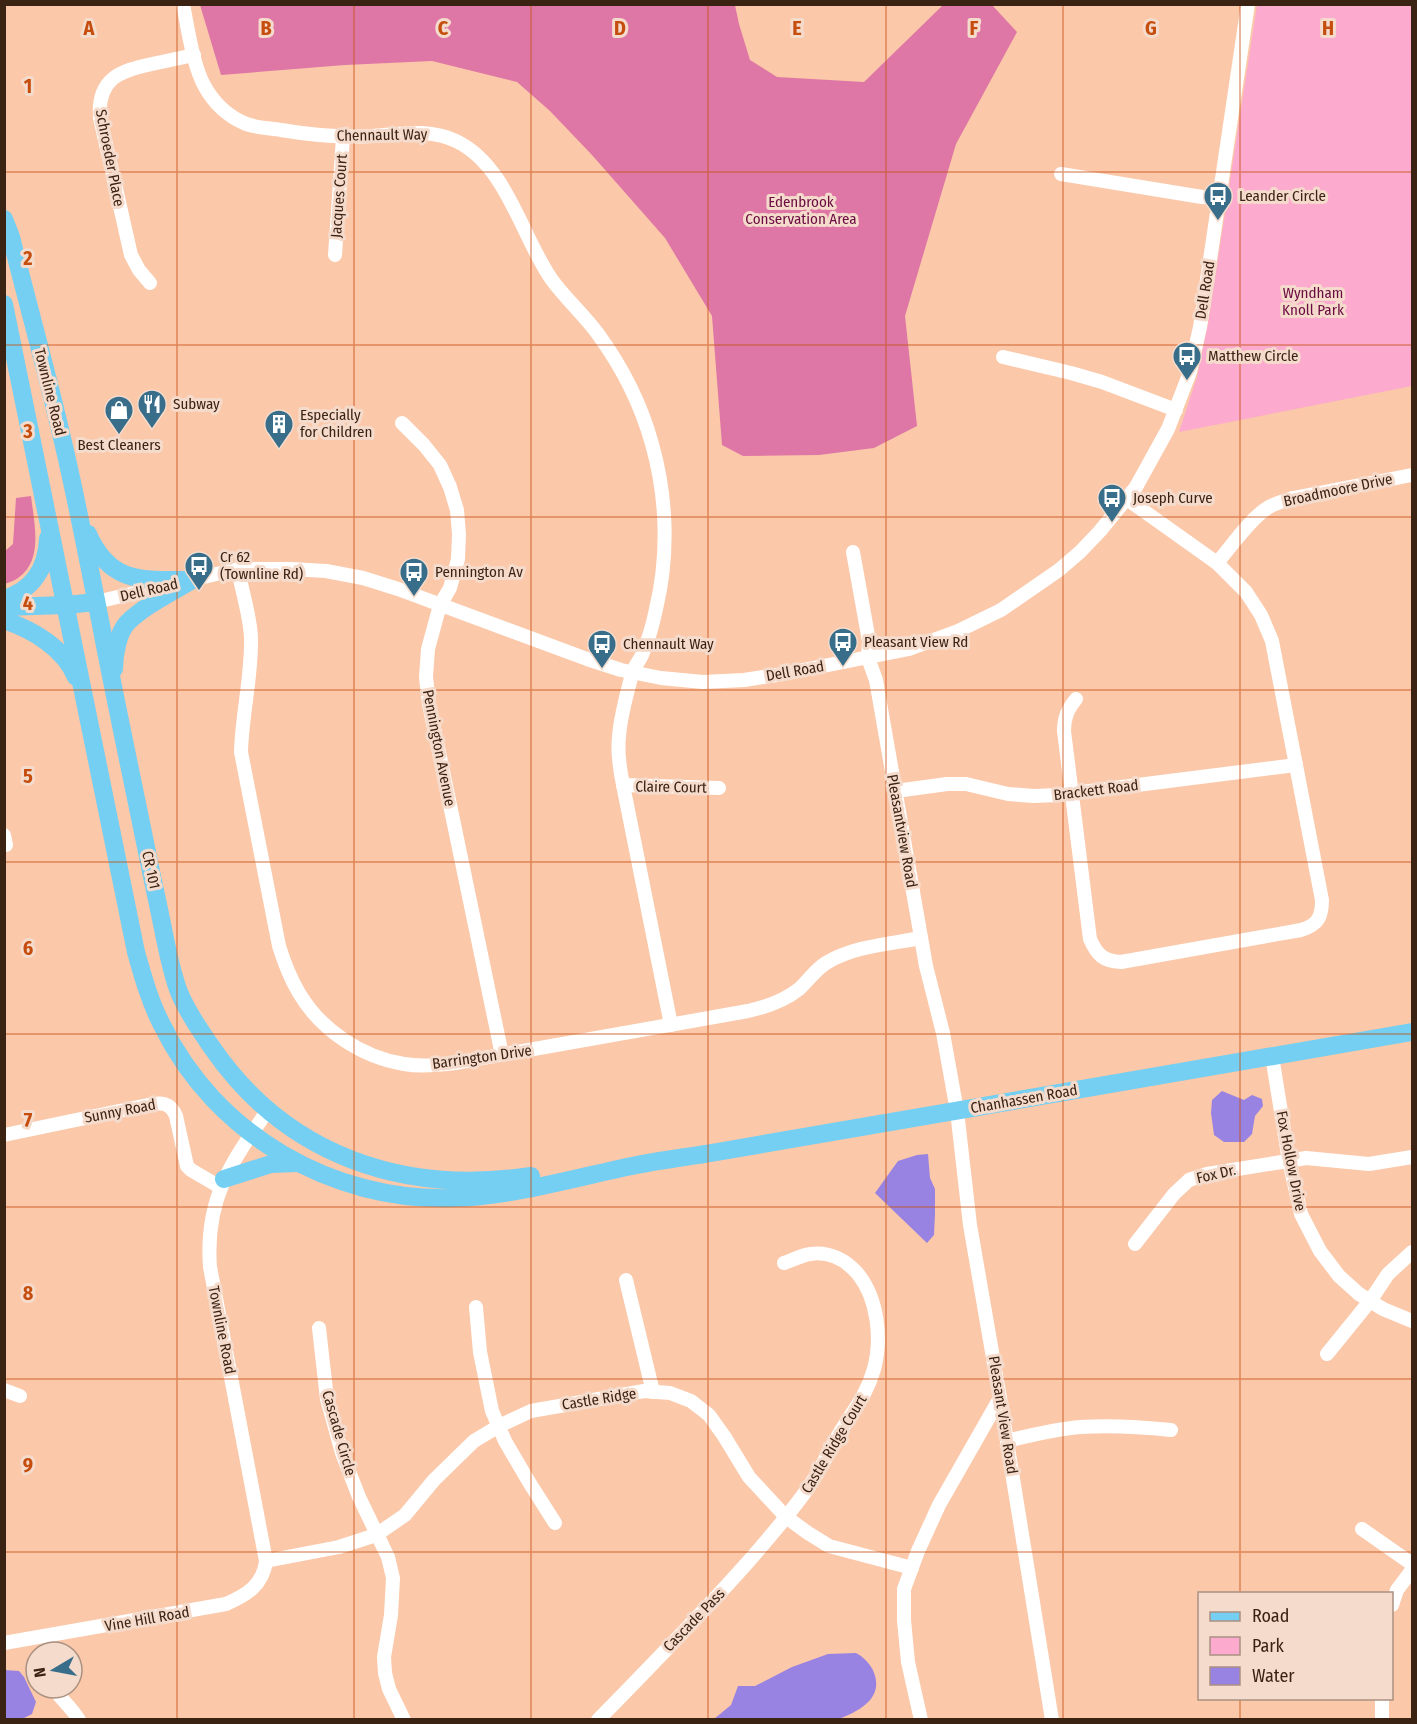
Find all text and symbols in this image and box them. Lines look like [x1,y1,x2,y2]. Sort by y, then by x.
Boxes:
text: A [83,16,96,40]
text: B [260,16,272,40]
text: C [438,16,449,40]
text: D [614,16,626,40]
text: E [792,16,802,40]
text: F [970,16,979,40]
text: G [1145,16,1157,40]
text: H [1322,16,1334,40]
text: 1 [24,74,32,98]
street label: Schroeder Place [92,108,128,208]
street label: Chennault Way [336,125,428,145]
street label: Jacques Court [327,153,351,239]
bus stop icon: Leander Circle [1202,180,1234,222]
place label: Leander Circle [1239,187,1326,205]
park label: Edenbrook Conservation Area [745,193,857,228]
text: 2 [22,246,33,270]
street label: Dell Road [1192,260,1218,320]
park label: Wyndham Knoll Park [1282,284,1344,319]
bus stop icon: Matthew Circle [1171,340,1203,382]
street label: Townline Road [30,346,70,438]
place label: Matthew Circle [1208,347,1298,365]
restaurant icon: Subway [136,388,168,430]
shop icon: Best Cleaners [103,394,135,436]
place label: Subway [173,395,220,413]
place label: Especially for Children [300,406,372,441]
building icon: Especially for Children [263,408,295,450]
text: 3 [22,419,33,443]
place label: Best Cleaners [77,436,161,454]
street label: Broadmoore Drive [1282,470,1394,510]
bus stop icon: Joseph Curve [1096,482,1128,524]
place label: Joseph Curve [1133,489,1213,507]
place label: Cr 62 (Townline Rd) [220,548,303,583]
bus stop icon: Cr 62 (Townline Rd) [183,550,215,592]
bus stop icon: Pennington Av [398,556,430,598]
place label: Pennington Av [435,563,523,581]
street label: Dell Road [118,575,180,605]
text: 4 [23,591,33,615]
bus stop icon: Pleasant View Rd [827,626,859,668]
bus stop icon: Chennault Way [586,628,618,670]
place label: Pleasant View Rd [864,633,968,651]
place label: Chennault Way [623,635,714,653]
street label: Dell Road [765,657,825,685]
street label: Pennington Avenue [419,688,459,808]
text: 5 [23,764,33,788]
street label: Pleasantview Road [883,773,921,889]
street label: Brackett Road [1052,776,1140,804]
street label: Claire Court [635,777,707,797]
street label: CR 101 [138,849,164,891]
text: 6 [23,936,33,960]
street label: Barrington Drive [431,1041,533,1073]
street label: Chanhassen Road [969,1081,1079,1117]
street label: Sunny Road [83,1095,157,1127]
text: 7 [24,1108,33,1132]
street label: Fox Hollow Drive [1272,1109,1310,1213]
street label: Fox Dr. [1195,1161,1237,1187]
text: 8 [23,1281,34,1305]
street label: Townline Road [205,1284,239,1376]
street label: Pleasant View Road [985,1355,1021,1475]
street label: Castle Ridge [561,1384,637,1414]
street label: Cascade Circle [318,1388,360,1478]
street label: Castle Ridge Court [798,1391,871,1496]
text: 9 [23,1453,33,1477]
street label: Cascade Pass [660,1585,728,1655]
legend [1198,1592,1393,1700]
street label: Vine Hill Road [103,1603,191,1635]
text: Road [1252,1605,1289,1627]
text: Park [1252,1635,1285,1657]
north arrow [24,1640,84,1700]
text: Water [1252,1665,1295,1687]
text: N [30,1666,50,1679]

